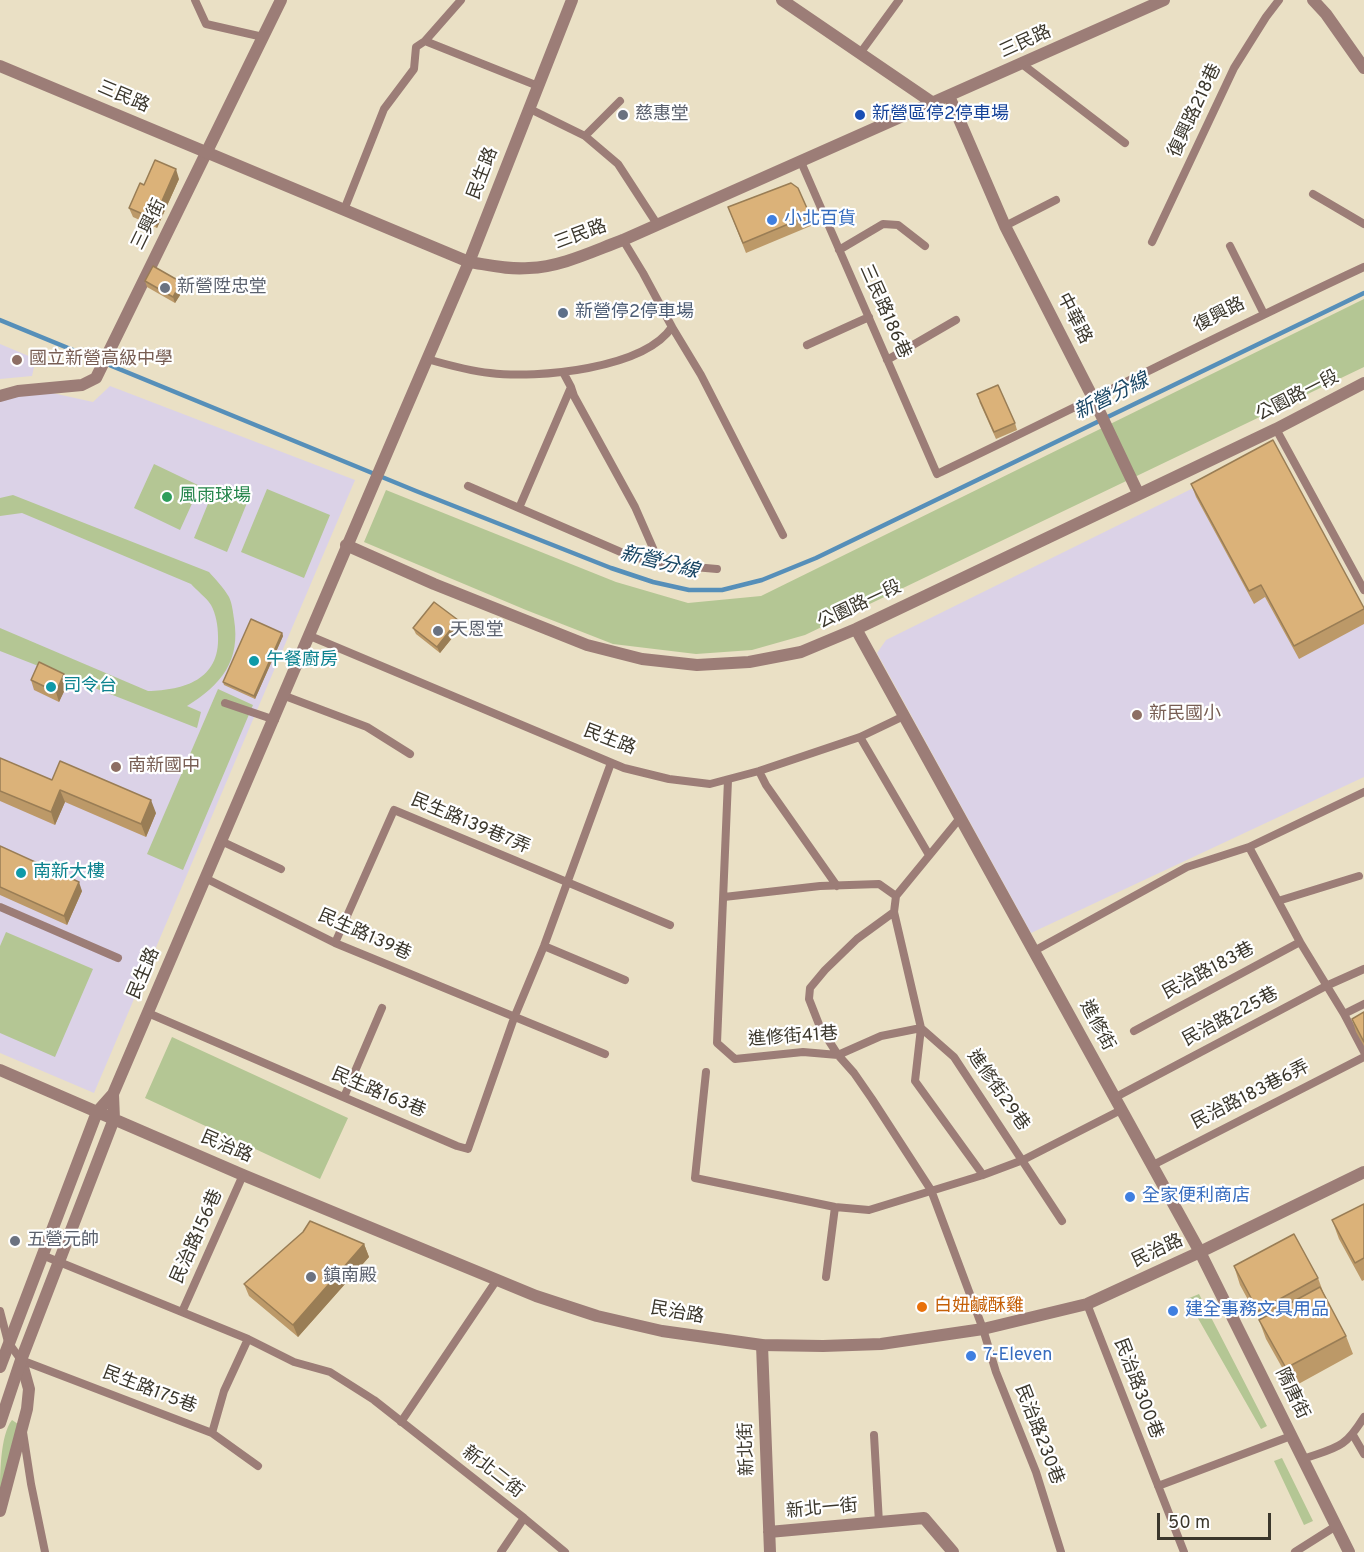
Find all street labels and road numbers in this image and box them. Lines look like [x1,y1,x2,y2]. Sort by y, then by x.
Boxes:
street label: 三民路 [997,22,1055,64]
street label: 復興路218巷 [1165,61,1227,161]
street label: 三民路 [94,78,152,118]
street label: 民生路 [464,145,504,203]
street label: 三興街 [128,196,172,254]
street label: 三民路 [552,217,610,255]
street label: 三民路186巷 [854,262,914,362]
street label: 中華路 [1051,290,1095,348]
street label: 復興路 [1191,294,1249,338]
street label: 公園路一段 [1253,367,1343,427]
street label: 公園路一段 [815,577,905,635]
street label: 民生路 [580,721,638,761]
street label: 民生路139巷7弄 [407,790,533,860]
street label: 民生路139巷 [314,906,414,966]
street label: 民治路183巷 [1160,939,1258,1005]
street label: 民生路 [125,945,165,1003]
street label: 民治路225巷 [1179,984,1283,1052]
street label: 進修街 [1074,997,1118,1055]
street label: 進修街41巷 [747,1024,839,1052]
street label: 進修街29巷 [961,1046,1033,1136]
street label: 民治路183巷6弄 [1188,1057,1314,1135]
street label: 民生路163巷 [328,1064,428,1124]
street label: 民治路 [197,1128,255,1168]
street label: 民治路156巷 [168,1187,228,1287]
street label: 民治路 [1129,1231,1187,1273]
street label: 民治路 [649,1299,705,1329]
street label: 民治路300巷 [1108,1336,1166,1442]
street label: 民生路175巷 [99,1363,199,1419]
street label: 隋唐街 [1269,1365,1313,1423]
street label: 民治路230巷 [1009,1382,1067,1488]
street label: 新北街 [736,1422,760,1476]
street label: 新北二街 [457,1442,527,1504]
street label: 新北一街 [785,1496,859,1524]

